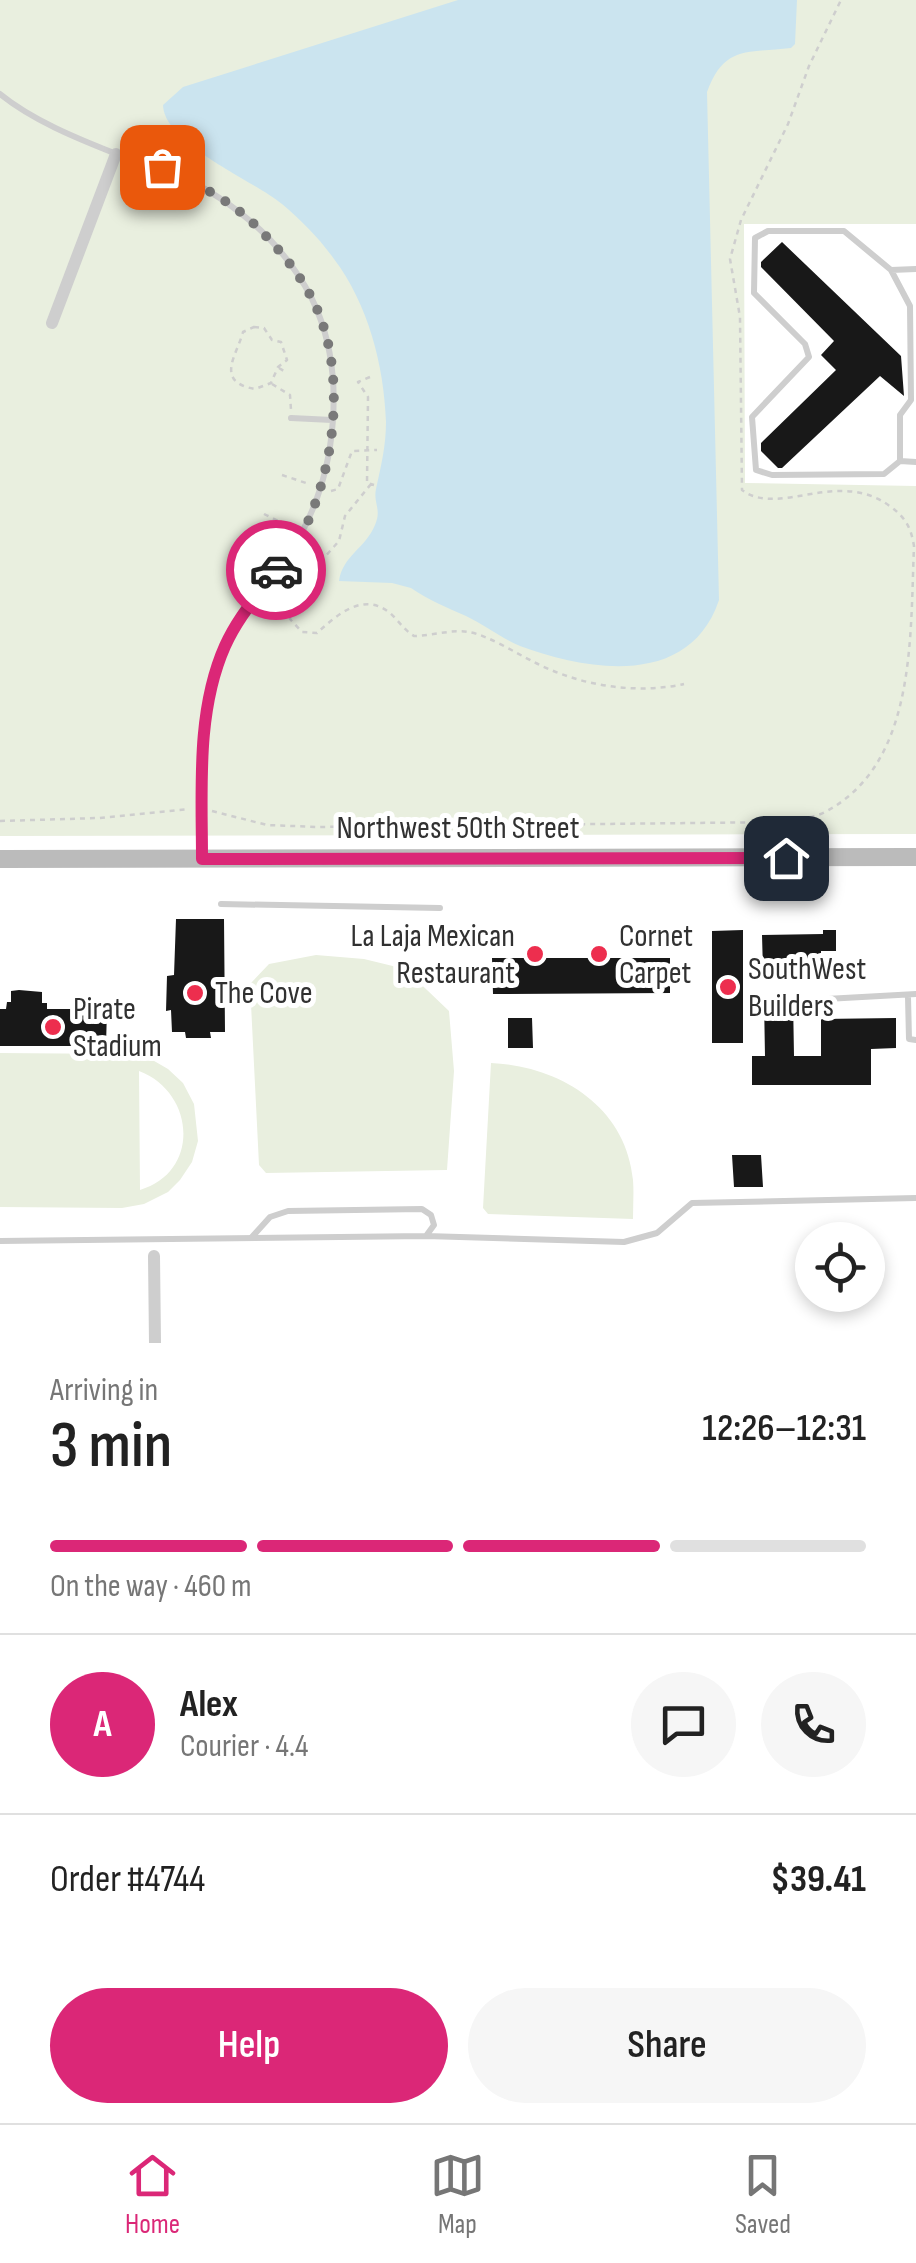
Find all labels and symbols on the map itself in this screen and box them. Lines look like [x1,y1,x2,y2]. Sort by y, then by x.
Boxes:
pin [120,125,205,210]
courier [226,520,326,620]
street label: Northwest 50th Street [337,809,579,848]
pin [744,816,829,901]
place label: La Laja Mexican Restaurant [350,917,515,993]
place label: Cornet Carpet [619,917,693,993]
marker: La Laja Mexican Restaurant [524,943,546,965]
marker: Cornet Carpet [588,943,610,965]
place label: SouthWest Builders [748,950,866,1026]
place label: The Cove [215,974,313,1013]
marker: SouthWest Builders [717,976,739,998]
marker: The Cove [184,982,206,1004]
place label: Pirate Stadium [73,990,162,1066]
marker: Pirate Stadium [42,1016,64,1038]

